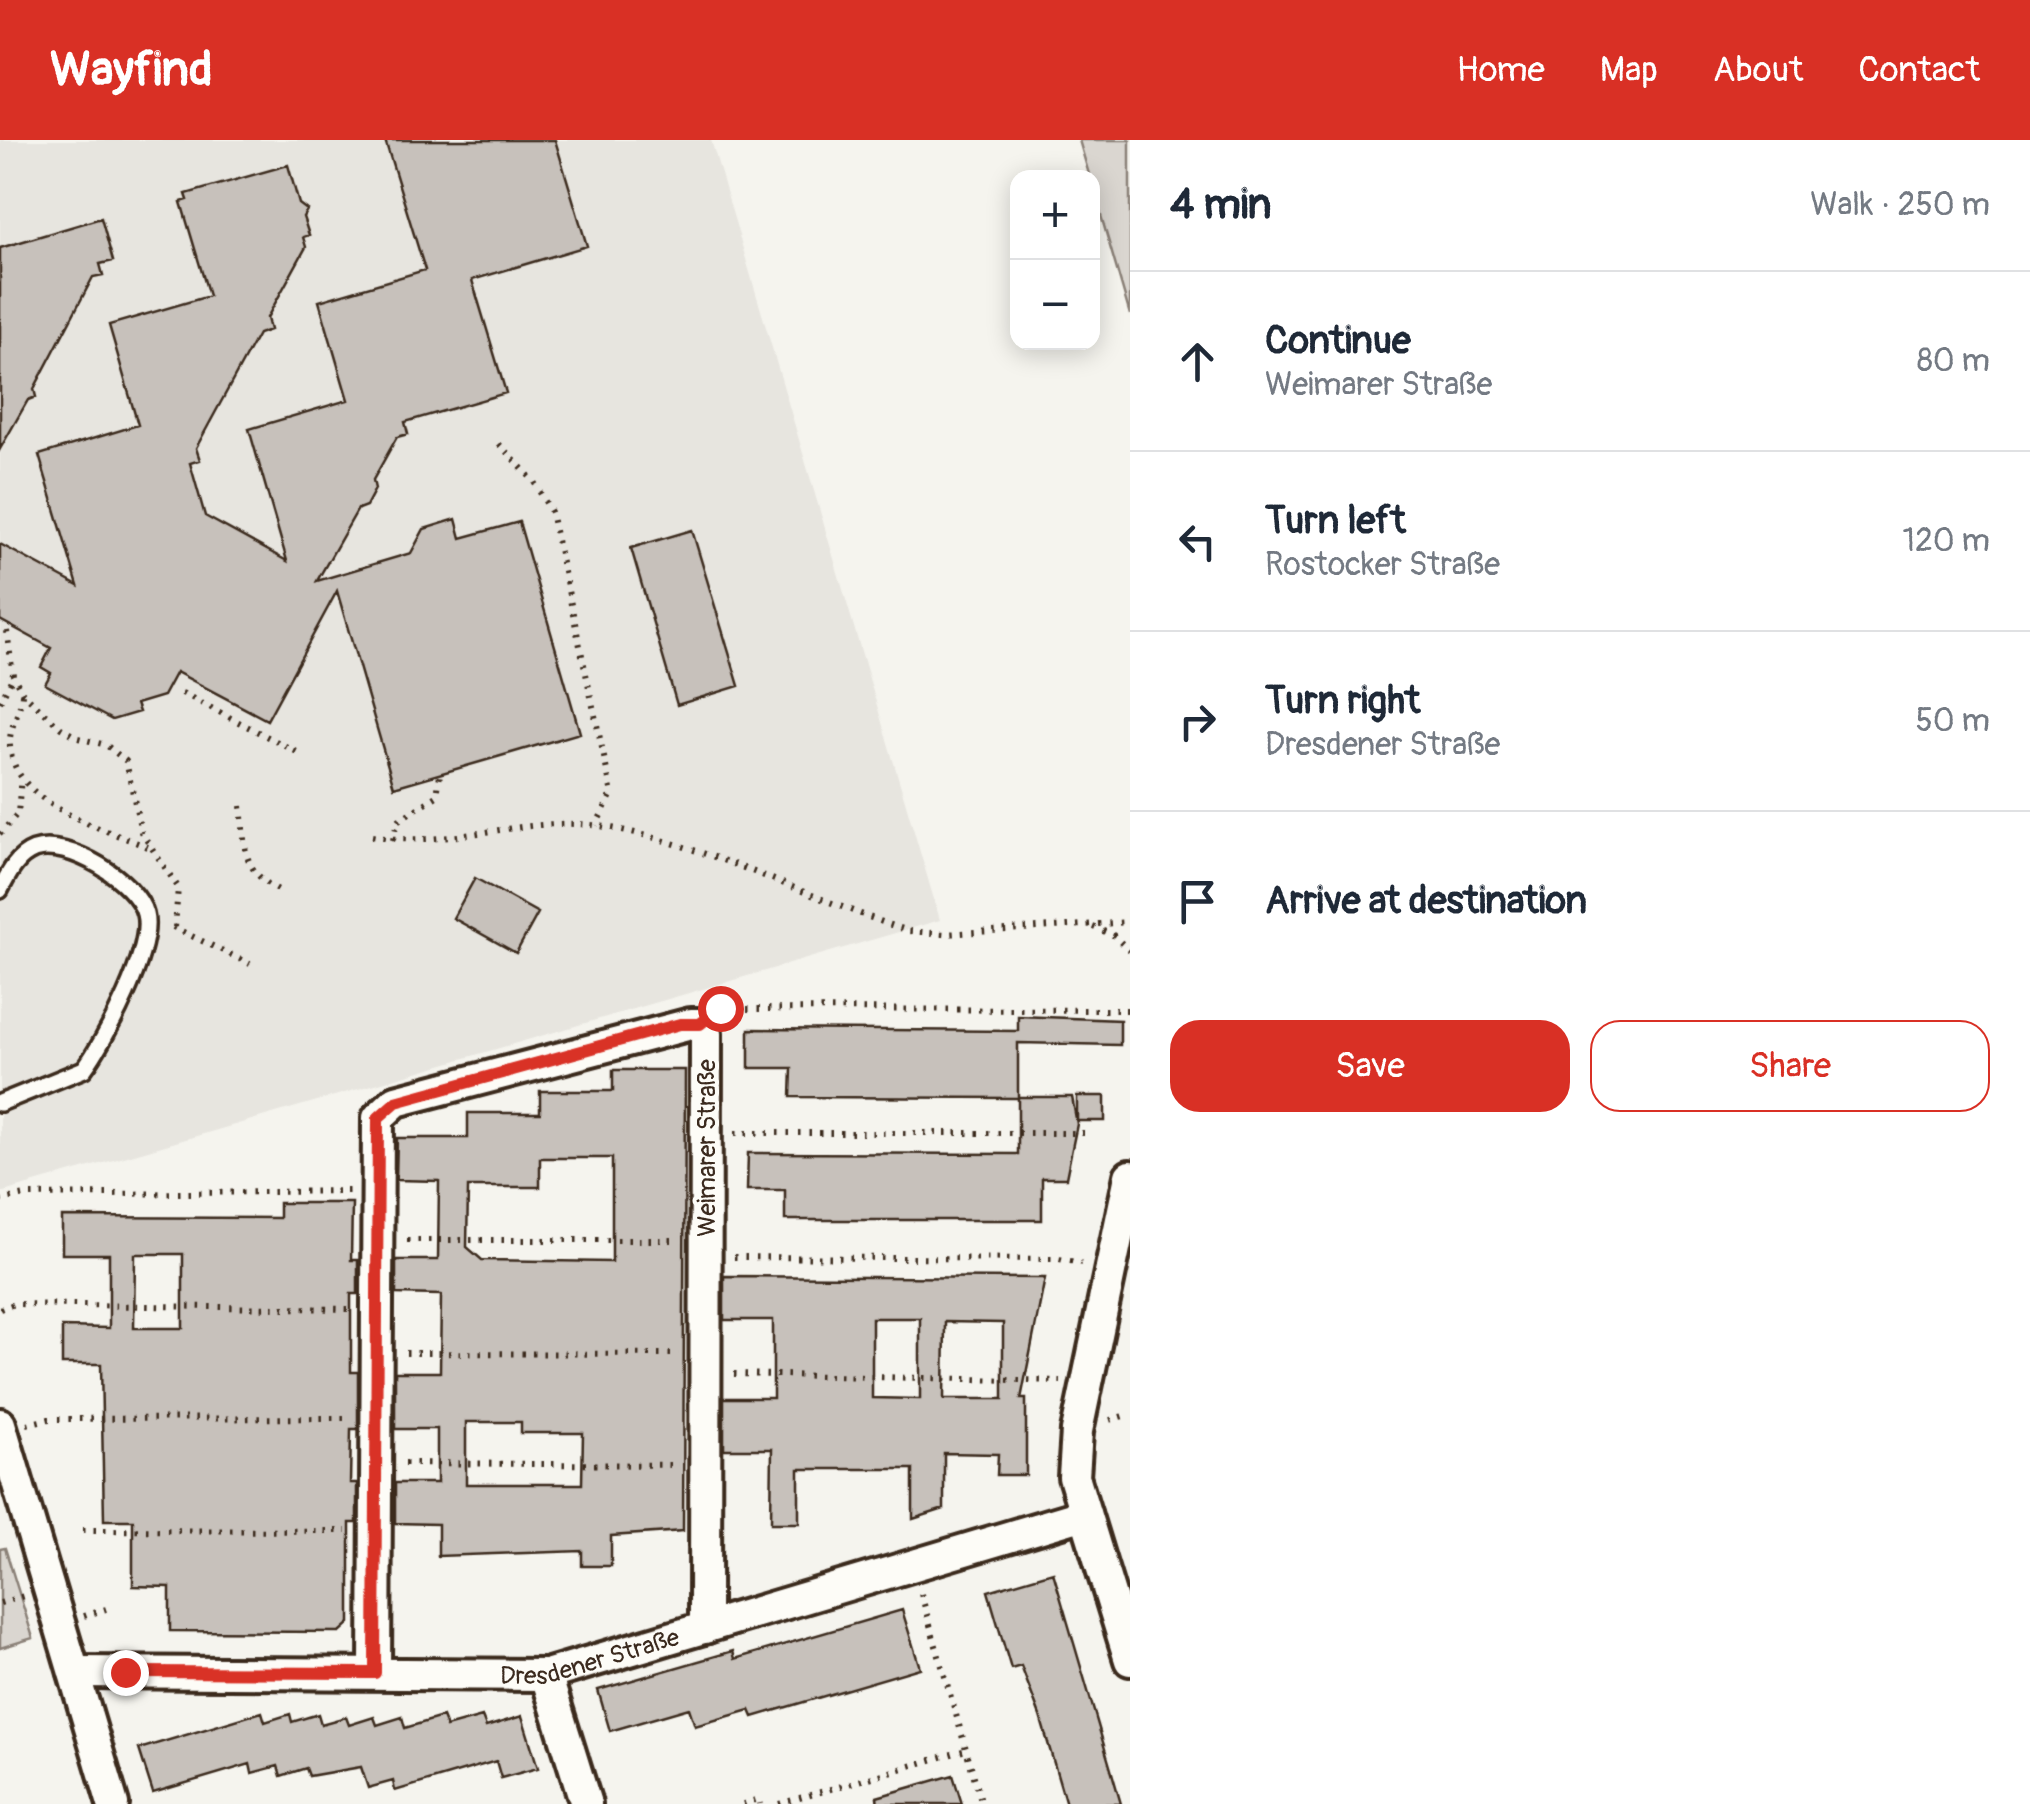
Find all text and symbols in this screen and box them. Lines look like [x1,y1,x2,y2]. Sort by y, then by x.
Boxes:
text: Wayfind [50,40,213,100]
text: Home [1457,48,1545,92]
text: Map [1600,48,1658,92]
text: About [1713,48,1803,92]
text: Contact [1858,48,1980,92]
map controls [1010,170,1100,350]
button: + [1010,170,1100,260]
text: 4 min [1170,179,1272,231]
text: Walk · 250 m [1810,185,1990,225]
button: − [1010,260,1100,350]
text: Continue [1265,317,1411,365]
icon: ahead [1170,334,1225,389]
text: 80 m [1917,341,1990,381]
text: Weimarer Straße [1265,365,1492,405]
text: Turn left [1265,497,1406,545]
icon: left [1170,514,1225,569]
text: 120 m [1902,521,1990,561]
text: Rostocker Straße [1265,545,1500,585]
text: Turn right [1265,677,1420,725]
icon: right [1170,694,1225,749]
text: 50 m [1915,701,1990,741]
text: Dresdener Straße [1265,725,1500,765]
icon: arrive [1170,874,1225,929]
text: Arrive at destination [1265,877,1587,925]
route start [698,986,744,1032]
button: Save [1170,1020,1570,1112]
button: Share [1590,1020,1990,1112]
street label: Weimarer Straße [692,1059,723,1237]
street label: Dresdener Straße [500,1622,684,1692]
route end [103,1650,149,1696]

